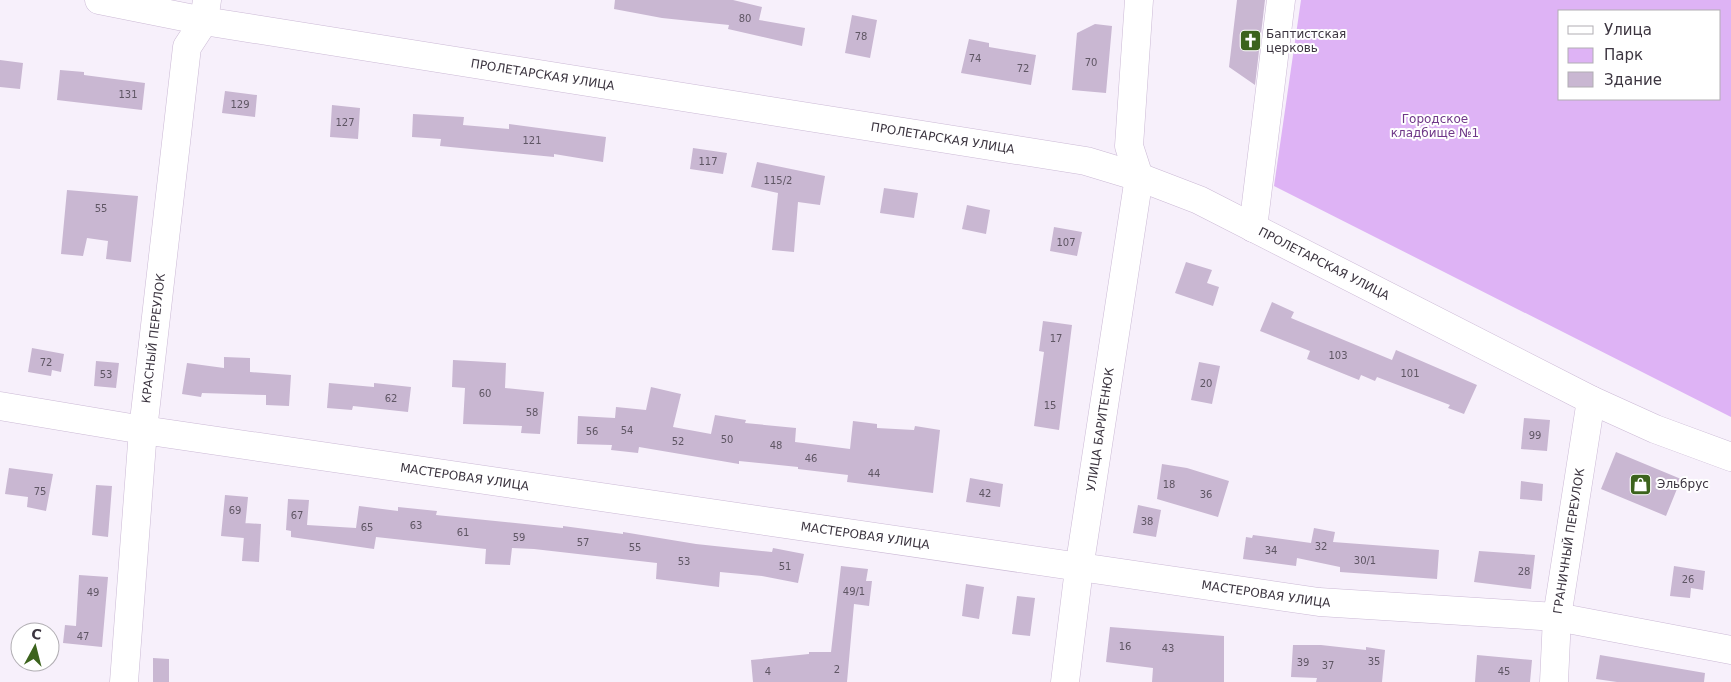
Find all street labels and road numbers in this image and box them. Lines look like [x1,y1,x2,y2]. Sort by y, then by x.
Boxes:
street label: ПРОЛЕТАРСКАЯ УЛИЦА [470,56,616,93]
street label: ПРОЛЕТАРСКАЯ УЛИЦА [870,120,1016,157]
street label: ПРОЛЕТАРСКАЯ УЛИЦА [1256,224,1393,303]
street label: КРАСНЫЙ ПЕРЕУЛОК [139,272,168,404]
street label: УЛИЦА БАРИТЕНЮК [1084,366,1117,492]
street label: МАСТЕРОВАЯ УЛИЦА [399,461,531,493]
street label: ГРАНИЧНЫЙ ПЕРЕУЛОК [1551,467,1587,615]
street label: МАСТЕРОВАЯ УЛИЦА [800,519,931,552]
street label: МАСТЕРОВАЯ УЛИЦА [1201,578,1332,610]

